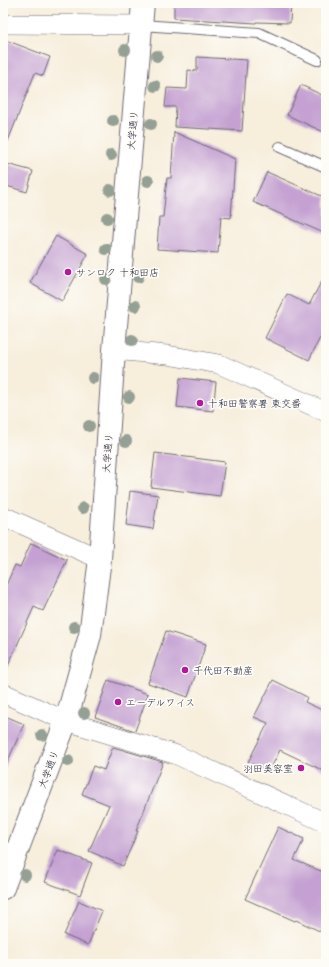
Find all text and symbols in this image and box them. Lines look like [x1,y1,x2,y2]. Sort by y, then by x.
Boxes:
street label: 大学通り [123,109,141,151]
place label: サンロク 十和田店 [76,265,159,279]
marker: サンロク 十和田店 [63,267,73,277]
place label: 十和田警察署 東交番 [208,396,301,410]
marker: 十和田警察署 東交番 [195,398,205,408]
street label: 大学通り [99,433,115,473]
place label: 千代田不動産 [193,663,253,677]
marker: 千代田不動産 [180,665,190,675]
place label: エーデルワイス [126,695,195,709]
marker: エーデルワイス [113,697,123,707]
street label: 大学通り [34,748,62,790]
place label: 羽田美容室 [243,761,293,775]
marker: 羽田美容室 [296,763,306,773]

